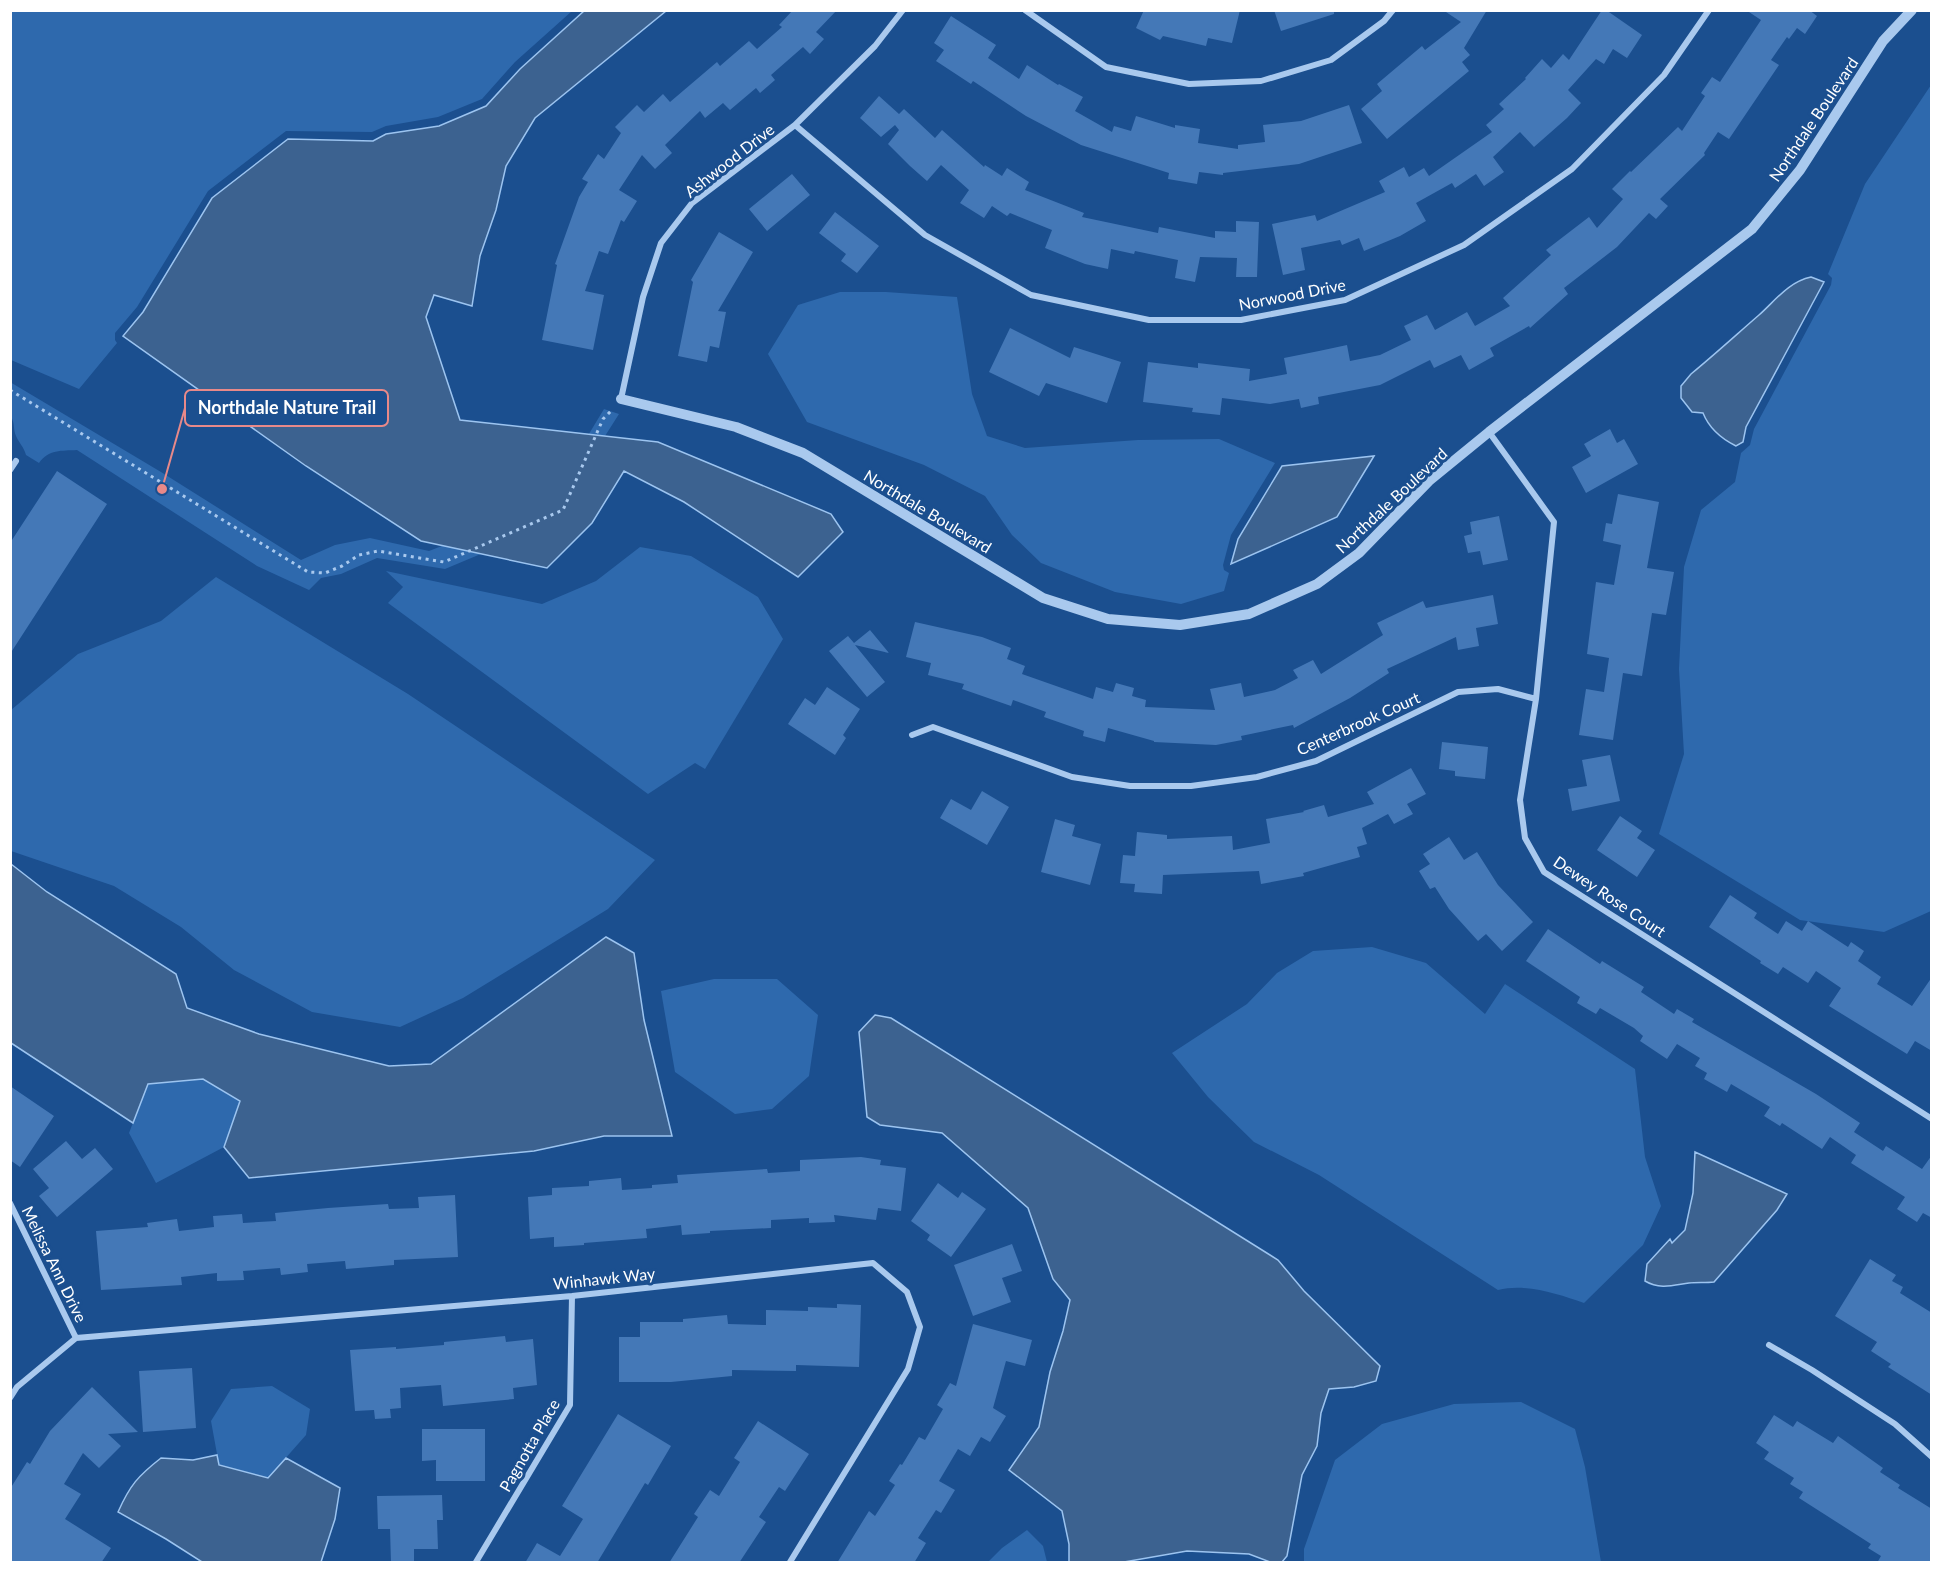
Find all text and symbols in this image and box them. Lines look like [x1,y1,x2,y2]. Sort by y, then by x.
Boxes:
street label: Northdale Boulevard [1764,53,1862,185]
street label: Ashwood Drive [680,119,778,201]
street label: Norwood Drive [1237,274,1347,314]
callout: Northdale Nature Trail [185,390,388,426]
text: Northdale Nature Trail [198,396,376,418]
street label: Northdale Boulevard [1331,443,1451,557]
street label: Northdale Boulevard [861,465,995,557]
street label: Centerbrook Court [1294,687,1423,759]
street label: Dewey Rose Court [1550,851,1670,941]
street label: Melissa Ann Drive [19,1203,91,1325]
street label: Winhawk Way [552,1263,657,1293]
street label: Pagnotta Place [495,1395,563,1495]

